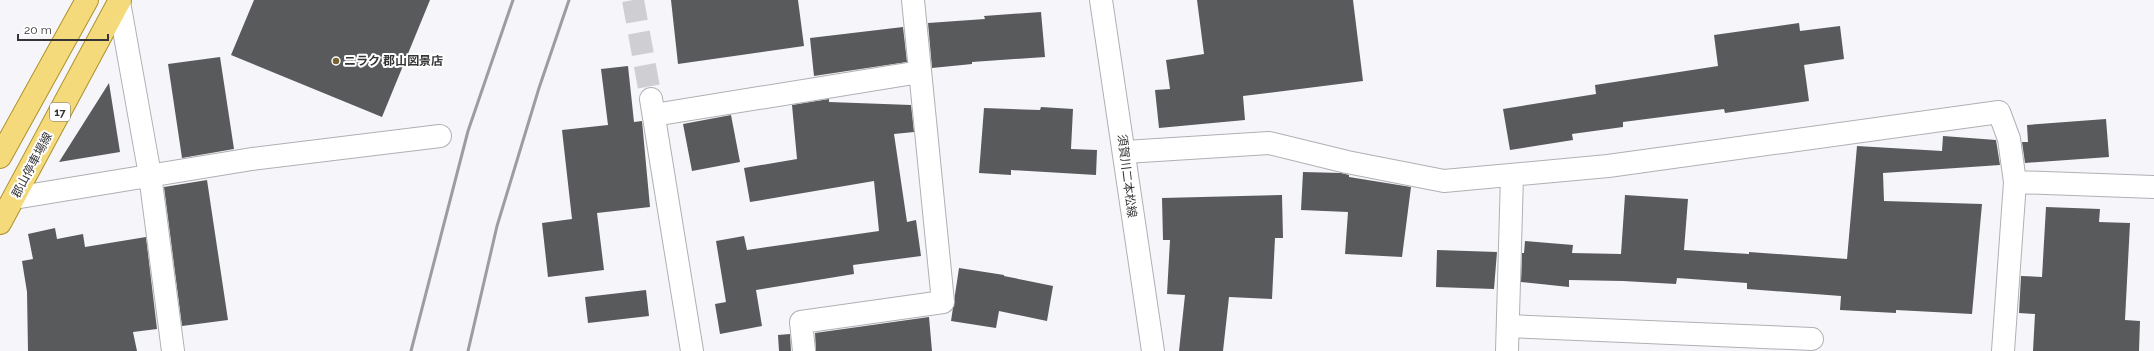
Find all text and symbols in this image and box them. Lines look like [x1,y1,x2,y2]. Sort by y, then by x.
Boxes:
scale bar [18,16,108,42]
text: 20 m [24,23,52,37]
place label: ニラク 郡山図景店 [344,54,443,68]
marker: ニラク 郡山図景店 [331,56,341,66]
road number: 17 [50,103,70,121]
street label: 郡山停車場線 [9,130,55,200]
street label: 須賀川二本松線 [1115,133,1139,219]

